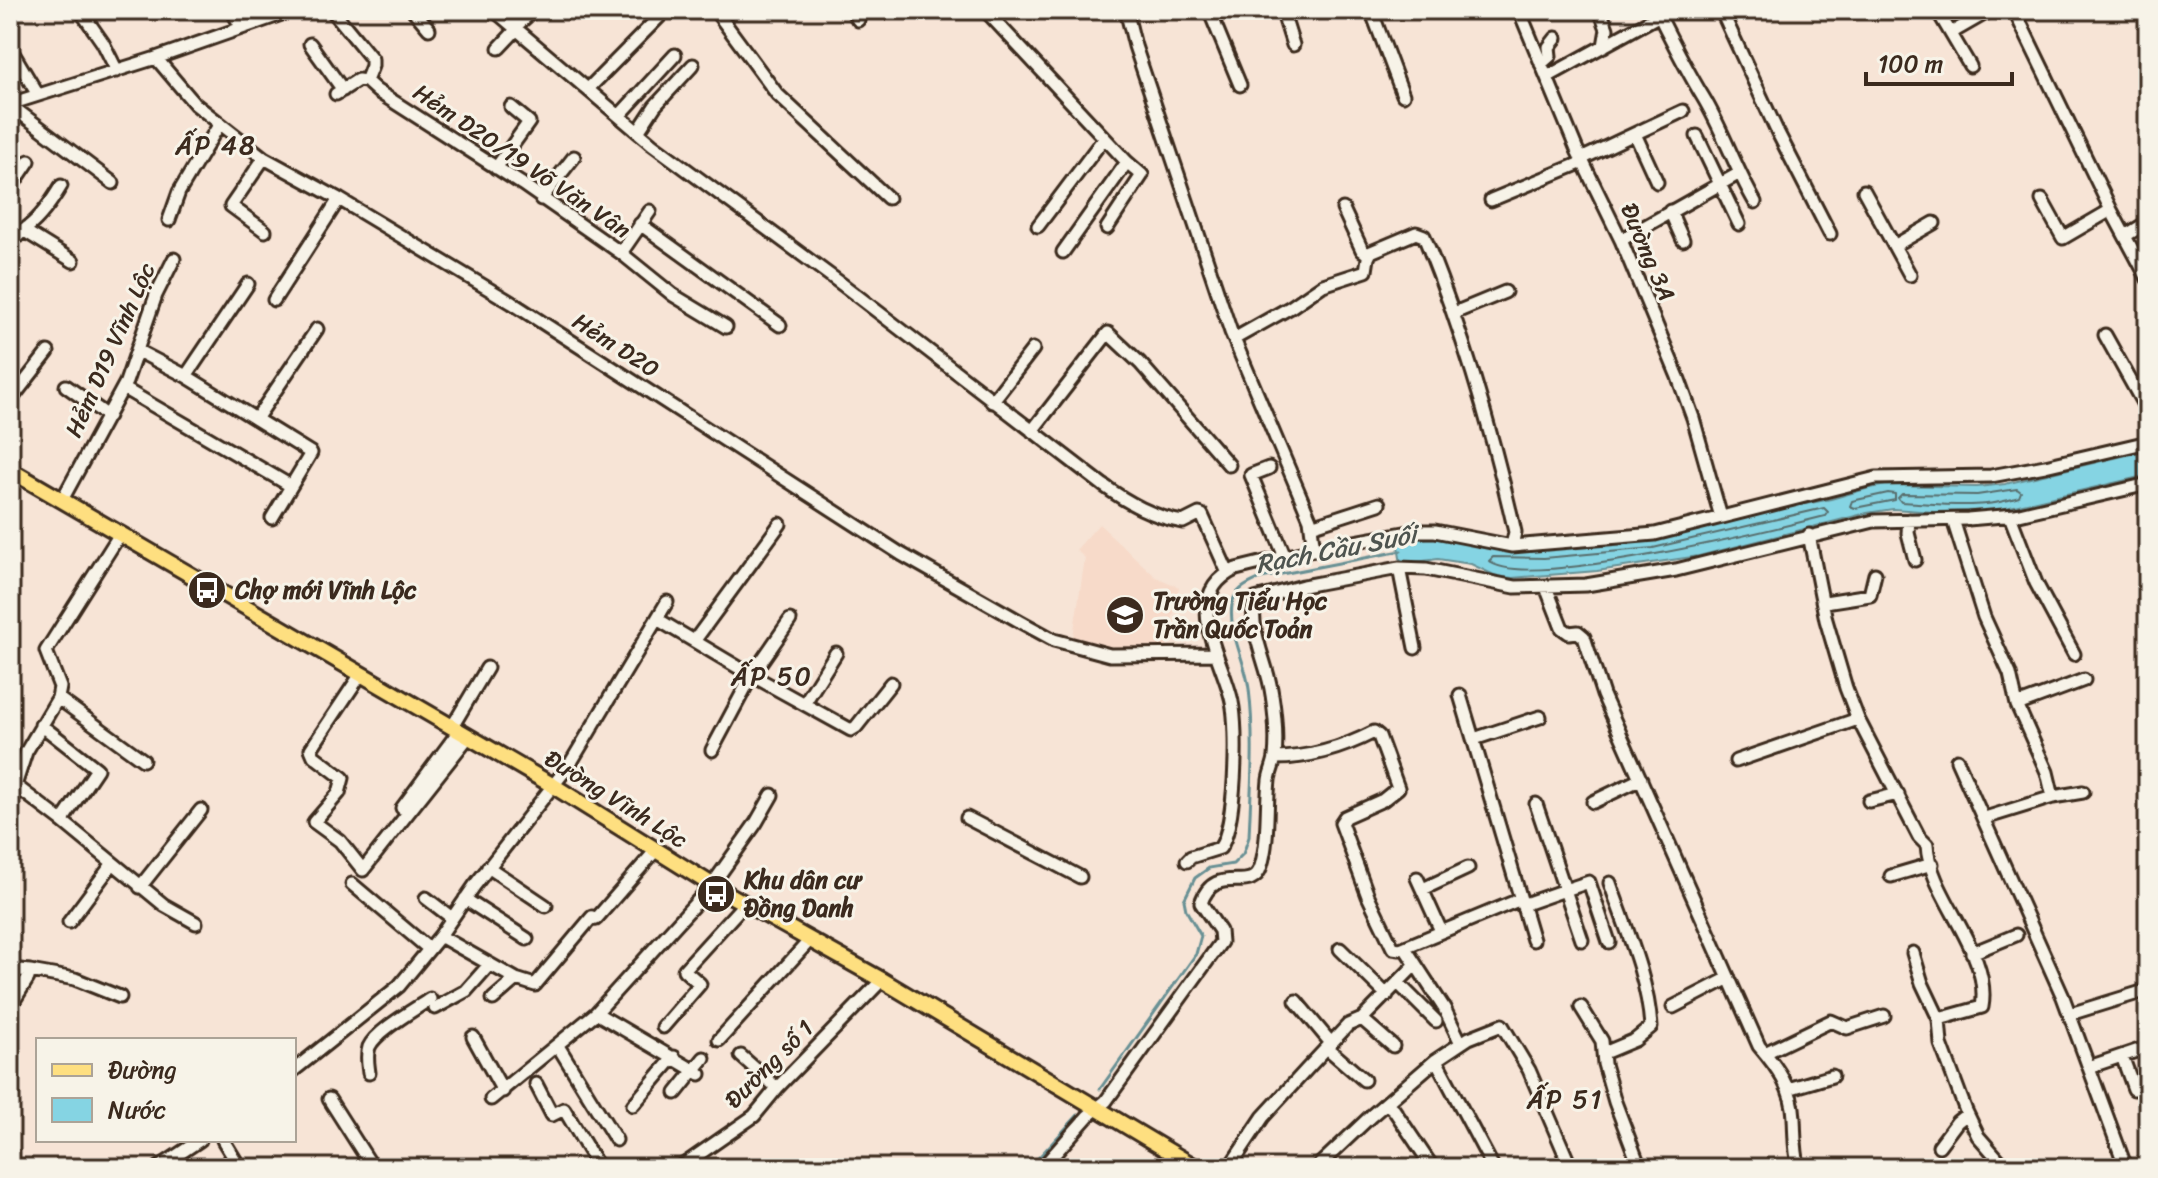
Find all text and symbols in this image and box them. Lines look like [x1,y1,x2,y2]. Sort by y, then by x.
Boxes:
scale bar [1866,36,2012,86]
text: 100 m [1878,43,1943,85]
street label: Hẻm D20/19 Võ Văn Vân [404,72,640,250]
district label: ẤP 48 [174,122,257,168]
street label: Đường 3A [1608,196,1688,308]
street label: Hẻm D19 Vĩnh Lộc [53,256,167,444]
street label: Hẻm D20 [564,301,668,389]
water label: Rạch Cầu Suối [1252,510,1425,587]
bus stop icon: Chợ mới Vĩnh Lộc [186,569,228,611]
place label: Chợ mới Vĩnh Lộc [234,569,417,611]
place label: Trường Tiểu Học Trần Quốc Toản [1153,580,1328,650]
school or university icon: Trường Tiểu Học Trần Quốc Toản [1104,594,1146,636]
district label: ẤP 50 [730,653,813,699]
street label: Đường Vĩnh Lộc [536,738,696,860]
place label: Khu dân cư Đồng Danh [743,859,863,929]
bus stop icon: Khu dân cư Đồng Danh [695,873,737,915]
street label: Đường số 1 [714,1009,824,1119]
legend [36,1038,296,1142]
text: Đường [108,1049,177,1091]
district label: ẤP 51 [1526,1076,1603,1122]
text: Nước [108,1089,166,1131]

